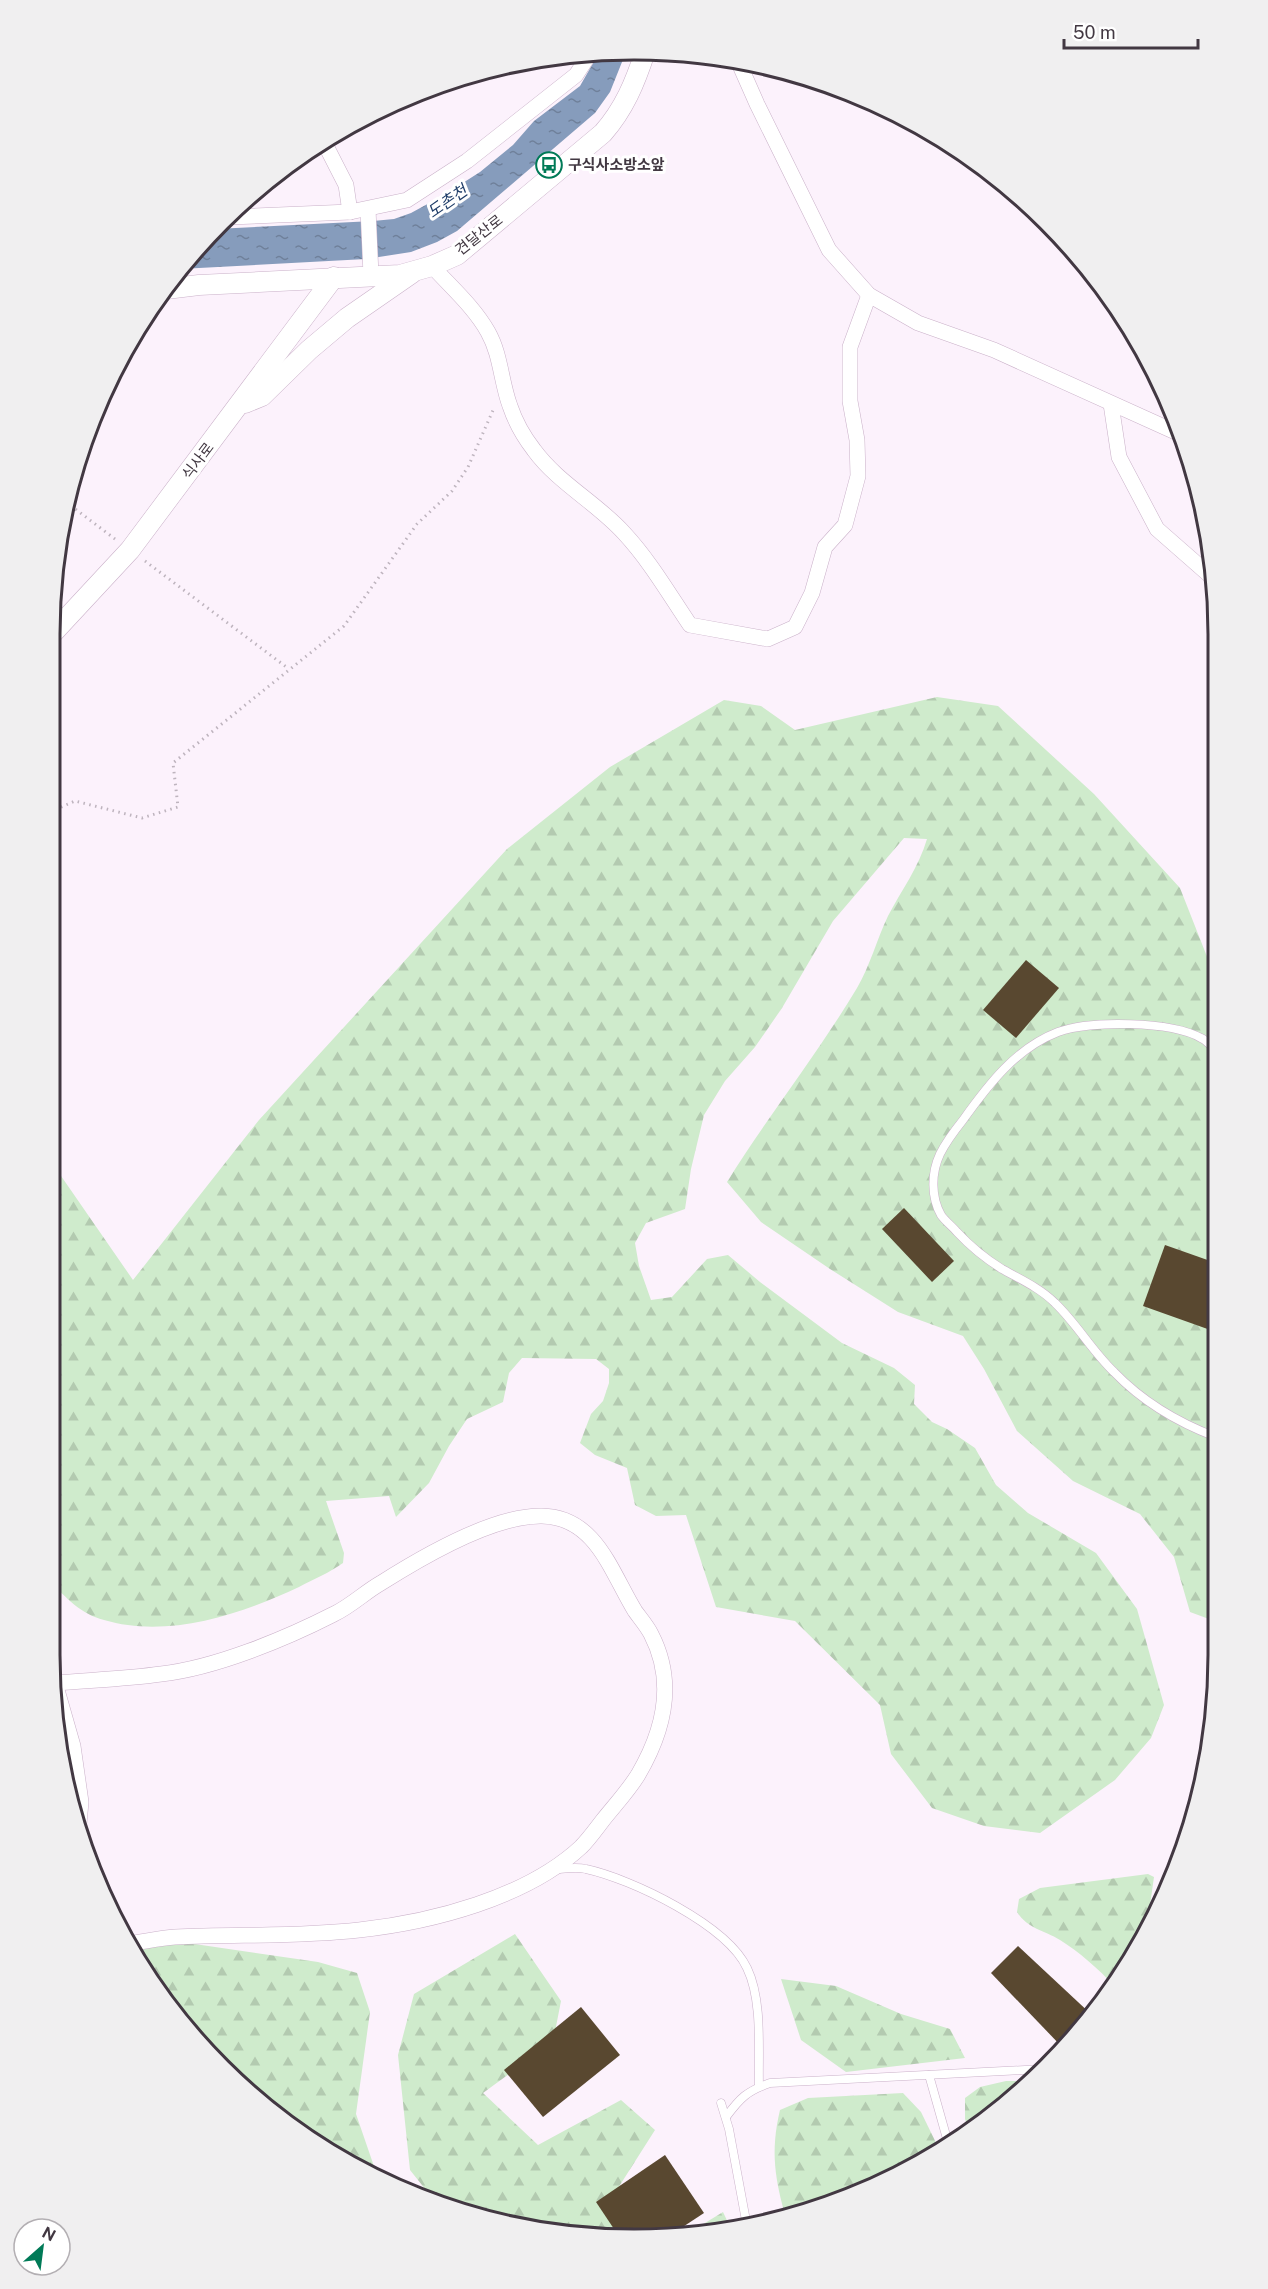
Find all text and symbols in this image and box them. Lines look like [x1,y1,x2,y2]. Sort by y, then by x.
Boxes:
scale bar [1064,12,1198,50]
text: 50 m [1073,22,1116,43]
bus stop icon: 구식사소방소앞 [534,150,564,180]
place label: 구식사소방소앞 [568,156,665,173]
water label: 도촌천 [424,180,473,222]
street label: 견달산로 [452,211,506,258]
street label: 식사로 [178,439,217,482]
north arrow [12,2217,72,2277]
text: N [39,2223,59,2246]

